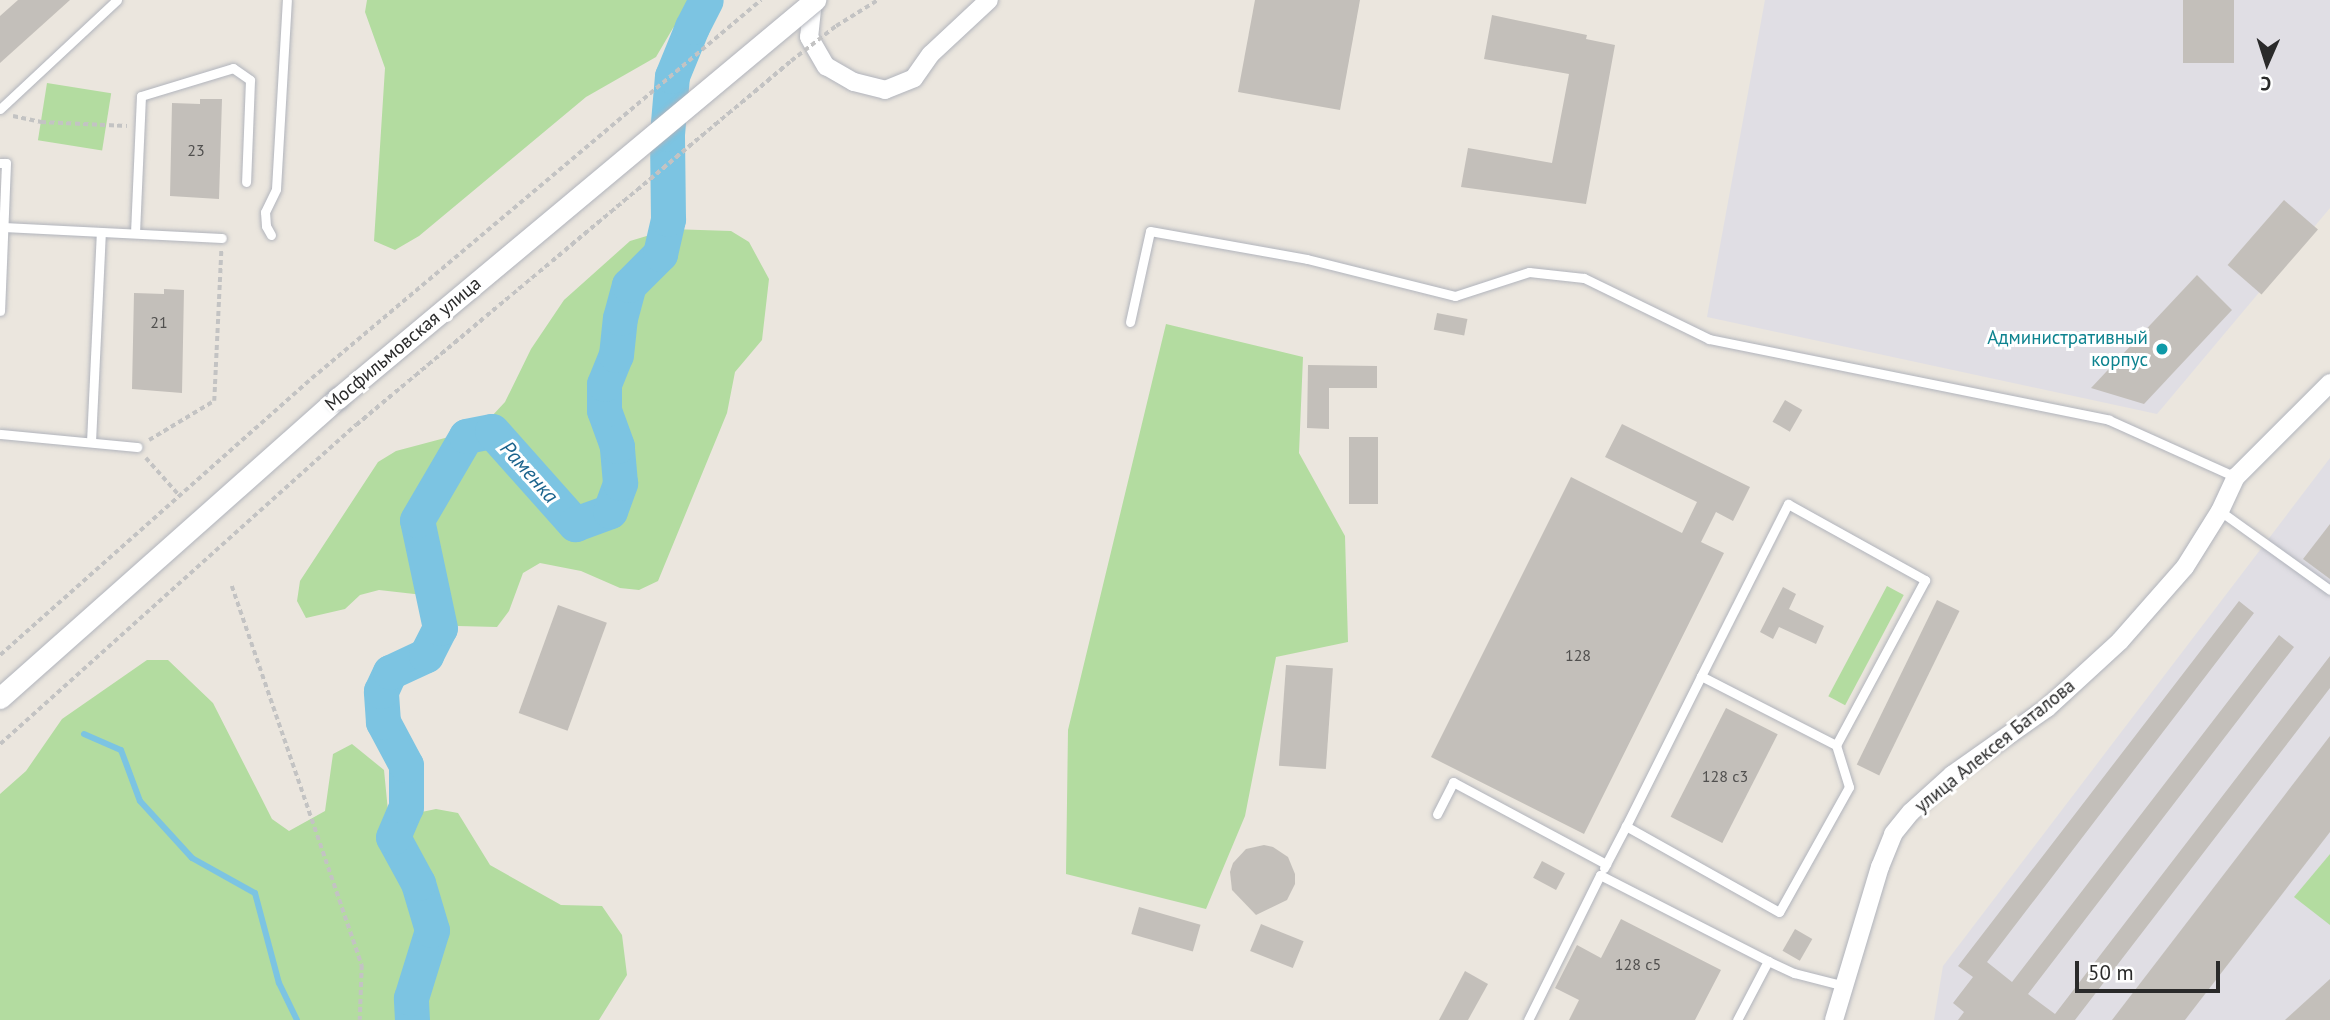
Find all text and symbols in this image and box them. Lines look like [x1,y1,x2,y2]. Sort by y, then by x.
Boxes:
north arrow [2232,28,2302,98]
text: С [2260,72,2272,96]
house number: 23 [187,140,205,160]
street label: Мосфильмовская улица [320,272,486,416]
house number: 21 [150,312,168,332]
place label: Административный корпус [1987,327,2148,371]
marker: Административный корпус [2154,341,2170,357]
water label: Раменка [495,436,563,508]
house number: 128 [1565,645,1591,665]
street label: улица Алексея Баталова [1910,674,2080,818]
house number: 128 с3 [1702,766,1748,786]
scale bar [2078,946,2223,990]
house number: 128 с5 [1615,954,1661,974]
text: 50 m [2088,959,2134,986]

